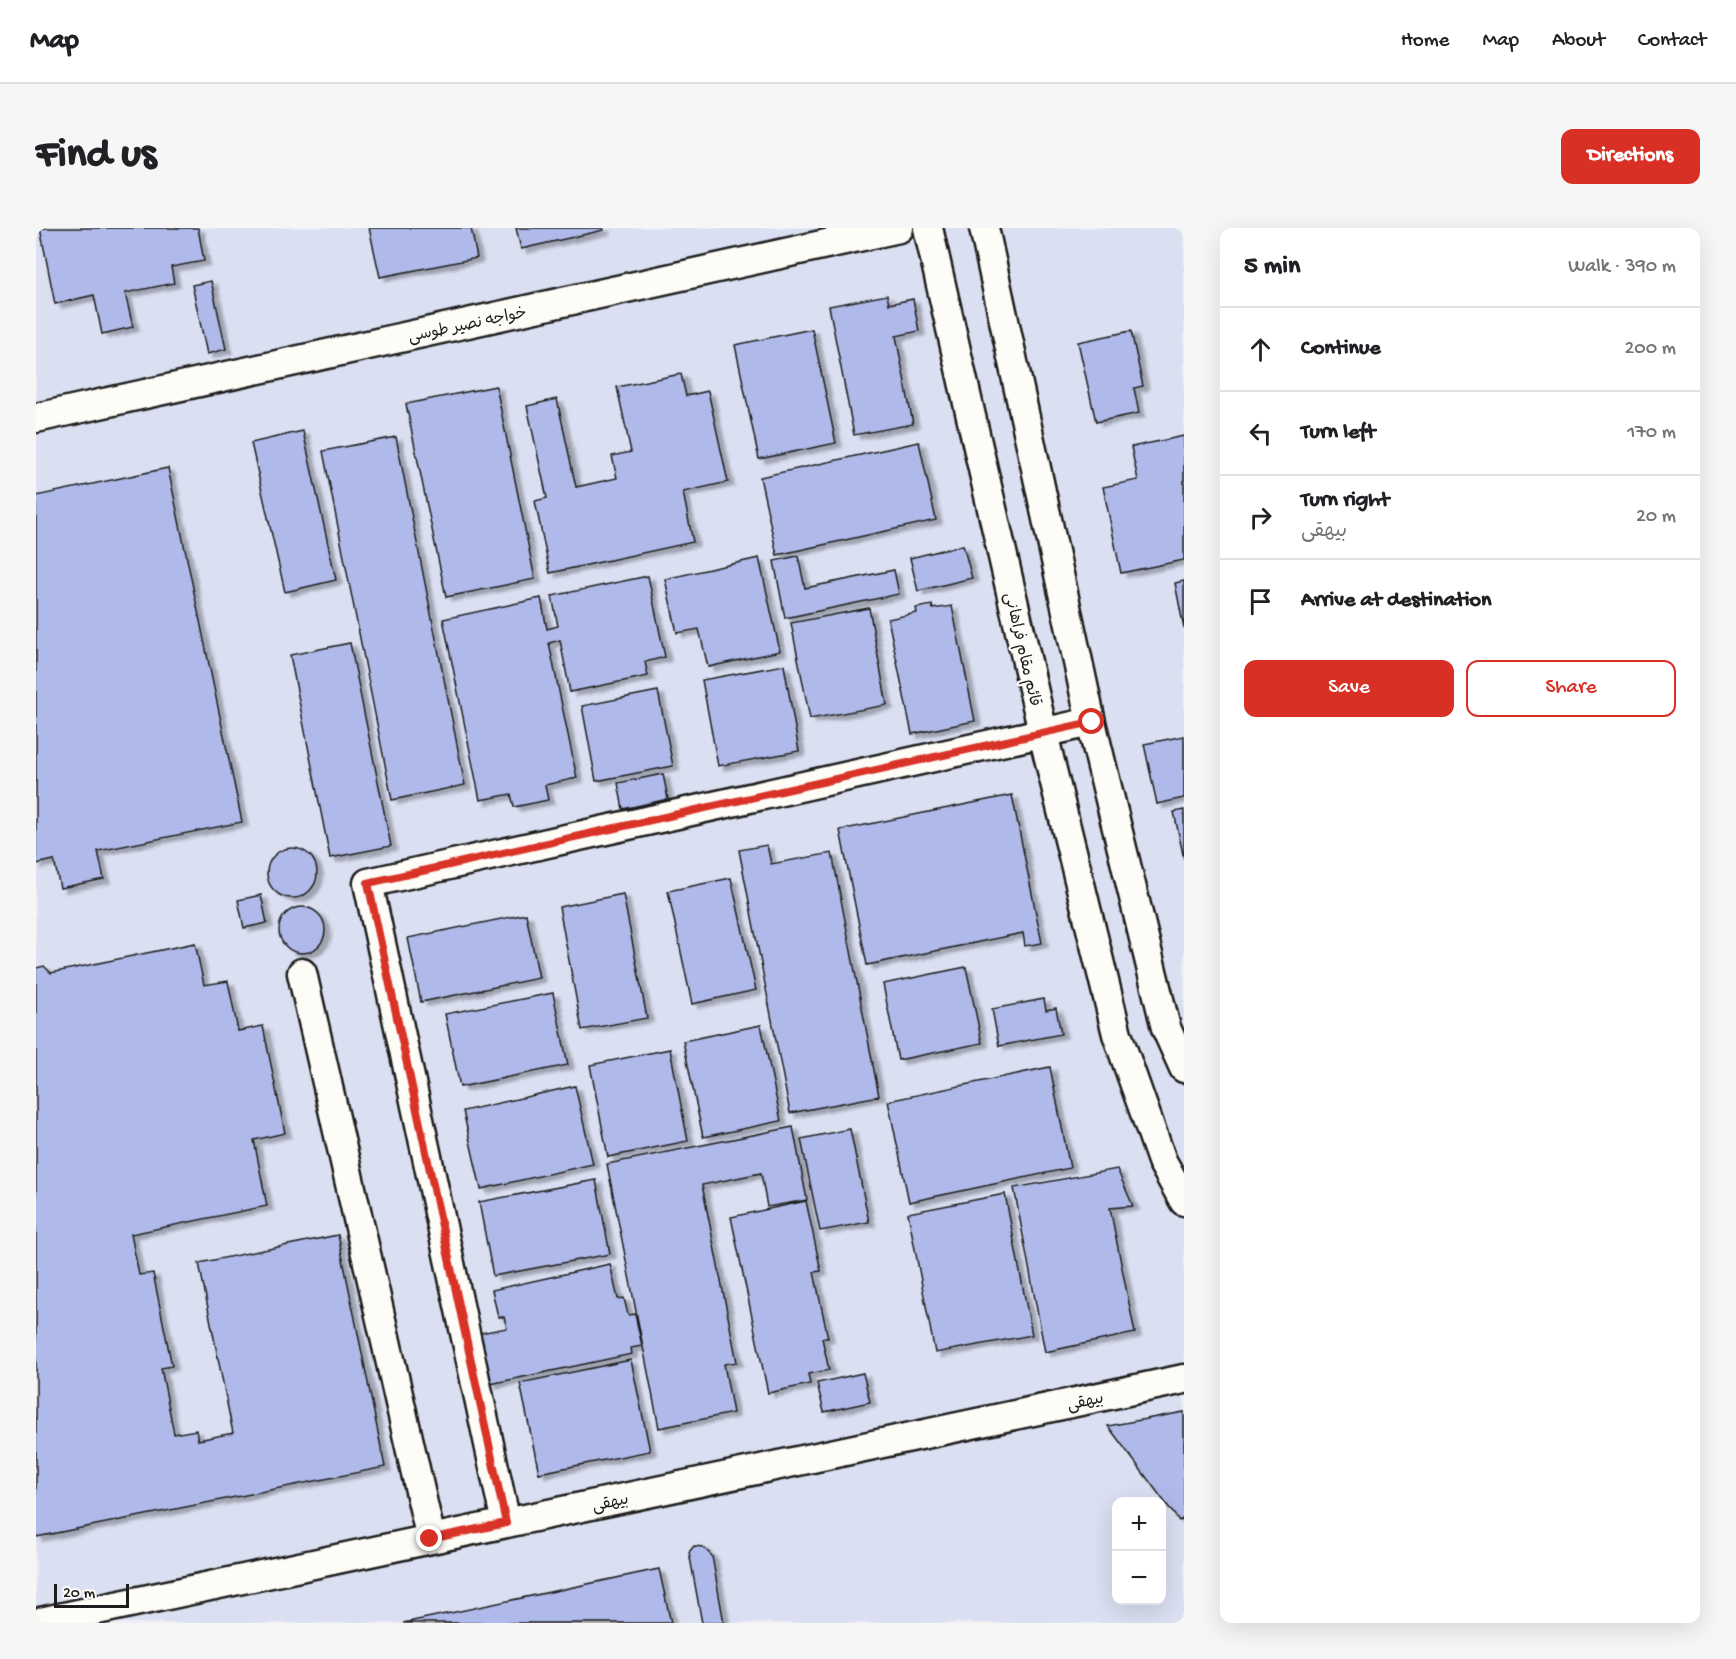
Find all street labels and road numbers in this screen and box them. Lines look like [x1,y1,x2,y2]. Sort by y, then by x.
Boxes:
street label: خواجه نصیر طوسی [407,305,529,348]
street label: قائم مقام فراهانی [998,591,1043,709]
street label: بیهقی [1066,1390,1106,1417]
street label: بیهقی [591,1491,631,1518]

